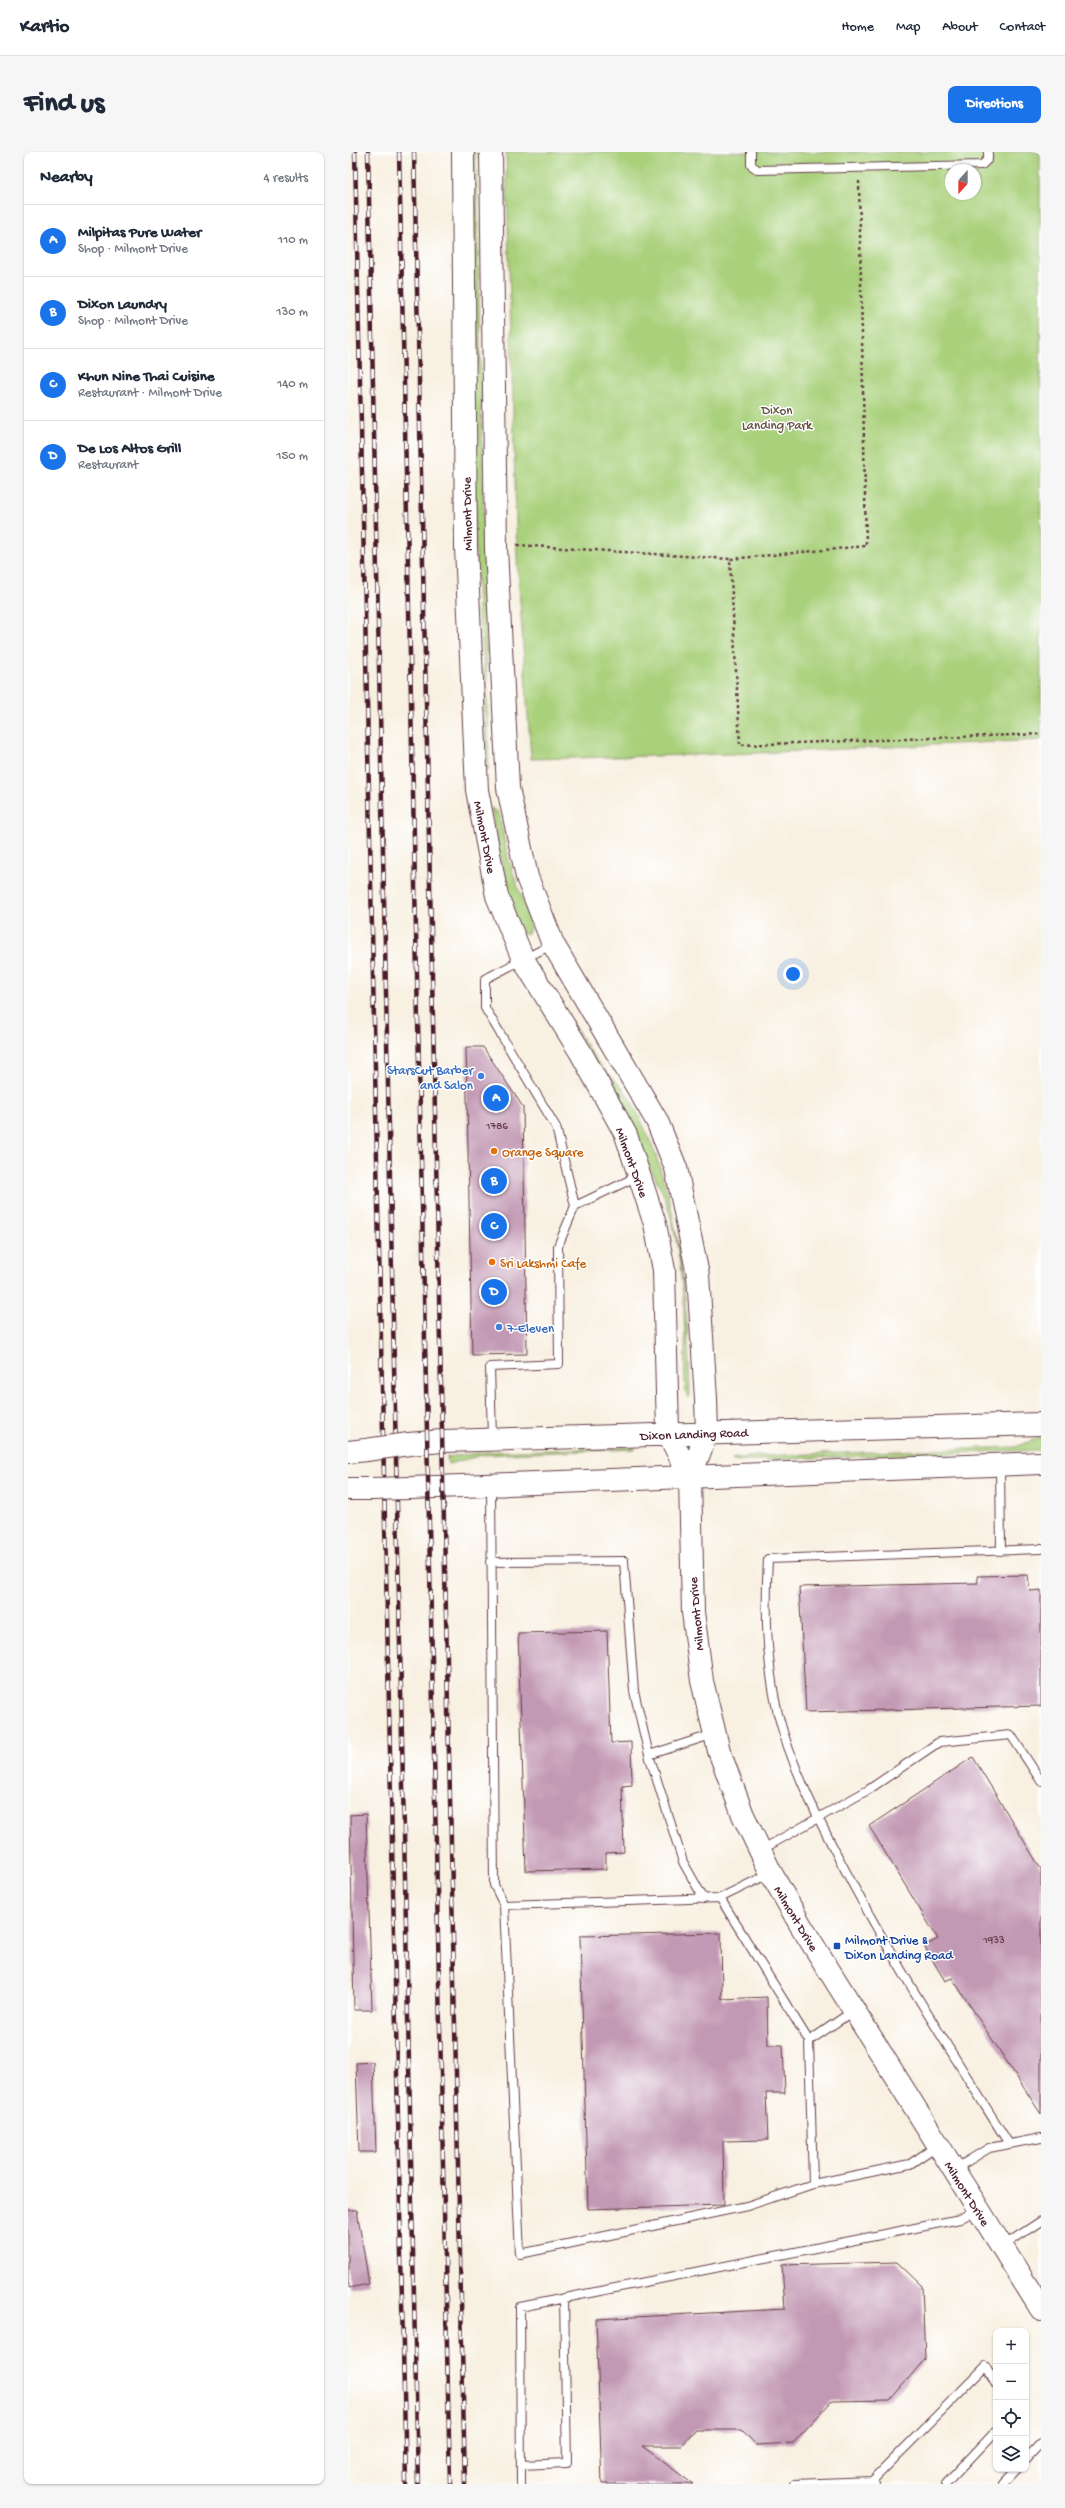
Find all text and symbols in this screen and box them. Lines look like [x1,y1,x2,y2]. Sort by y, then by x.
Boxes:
text: Kartio [20,16,69,39]
text: Home [842,19,874,36]
text: Map [896,19,920,36]
text: About [942,19,978,36]
text: Contact [1000,19,1045,36]
button: Directions [948,86,1041,123]
text: Find us [24,88,104,121]
north arrow [945,164,981,200]
text: Nearby [40,168,93,188]
text: 4 results [264,171,308,186]
text: Milpitas Pure Water [78,224,201,242]
text: A [49,233,57,248]
text: 110 m [278,233,308,248]
text: Shop · Milmont Drive [78,242,188,257]
text: Dixon Laundry [78,296,167,314]
text: B [50,305,56,320]
text: 130 m [276,305,308,320]
text: Shop · Milmont Drive [78,314,188,329]
text: Khun Nine Thai Cuisine [78,368,215,386]
text: C [49,377,57,392]
text: 140 m [277,377,308,392]
text: Restaurant · Milmont Drive [78,386,222,401]
park label: Dixon Landing Park [742,404,813,434]
text: De Los Altos Grill [78,440,181,458]
text: D [49,449,57,464]
text: 150 m [276,449,308,464]
text: Restaurant [78,458,138,473]
street label: Milmont Drive [460,477,477,551]
street label: Milmont Drive [469,800,498,875]
your location [783,964,803,984]
place label: StarsCut Barber and Salon [387,1064,474,1094]
marker: StarsCut Barber and Salon [476,1071,486,1081]
pin: A [483,1083,509,1113]
house number: 1786 [485,1121,508,1133]
street label: Milmont Drive [611,1126,650,1200]
marker: Orange Square [489,1146,499,1156]
place label: Orange Square [502,1146,584,1161]
pin: B [481,1166,507,1196]
pin: C [481,1211,507,1241]
marker: Sri Lakshmi Cafe [487,1257,497,1267]
place label: Sri Lakshmi Cafe [500,1257,586,1272]
pin: D [481,1277,507,1307]
marker: 7-Eleven [494,1322,504,1332]
place label: 7-Eleven [506,1322,555,1337]
street label: Dixon Landing Road [639,1426,750,1445]
street label: Milmont Drive [687,1576,708,1651]
street label: Milmont Drive [769,1884,820,1955]
place label: Milmont Drive & Dixon Landing Road [844,1934,954,1964]
house number: 1933 [982,1935,1005,1947]
marker: Milmont Drive & Dixon Landing Road [832,1941,842,1951]
street label: Milmont Drive [940,2159,992,2230]
map controls [993,2328,1029,2472]
button: + [993,2328,1029,2364]
button: − [993,2364,1029,2400]
button: locate [993,2400,1029,2436]
button: layers [993,2436,1029,2472]

